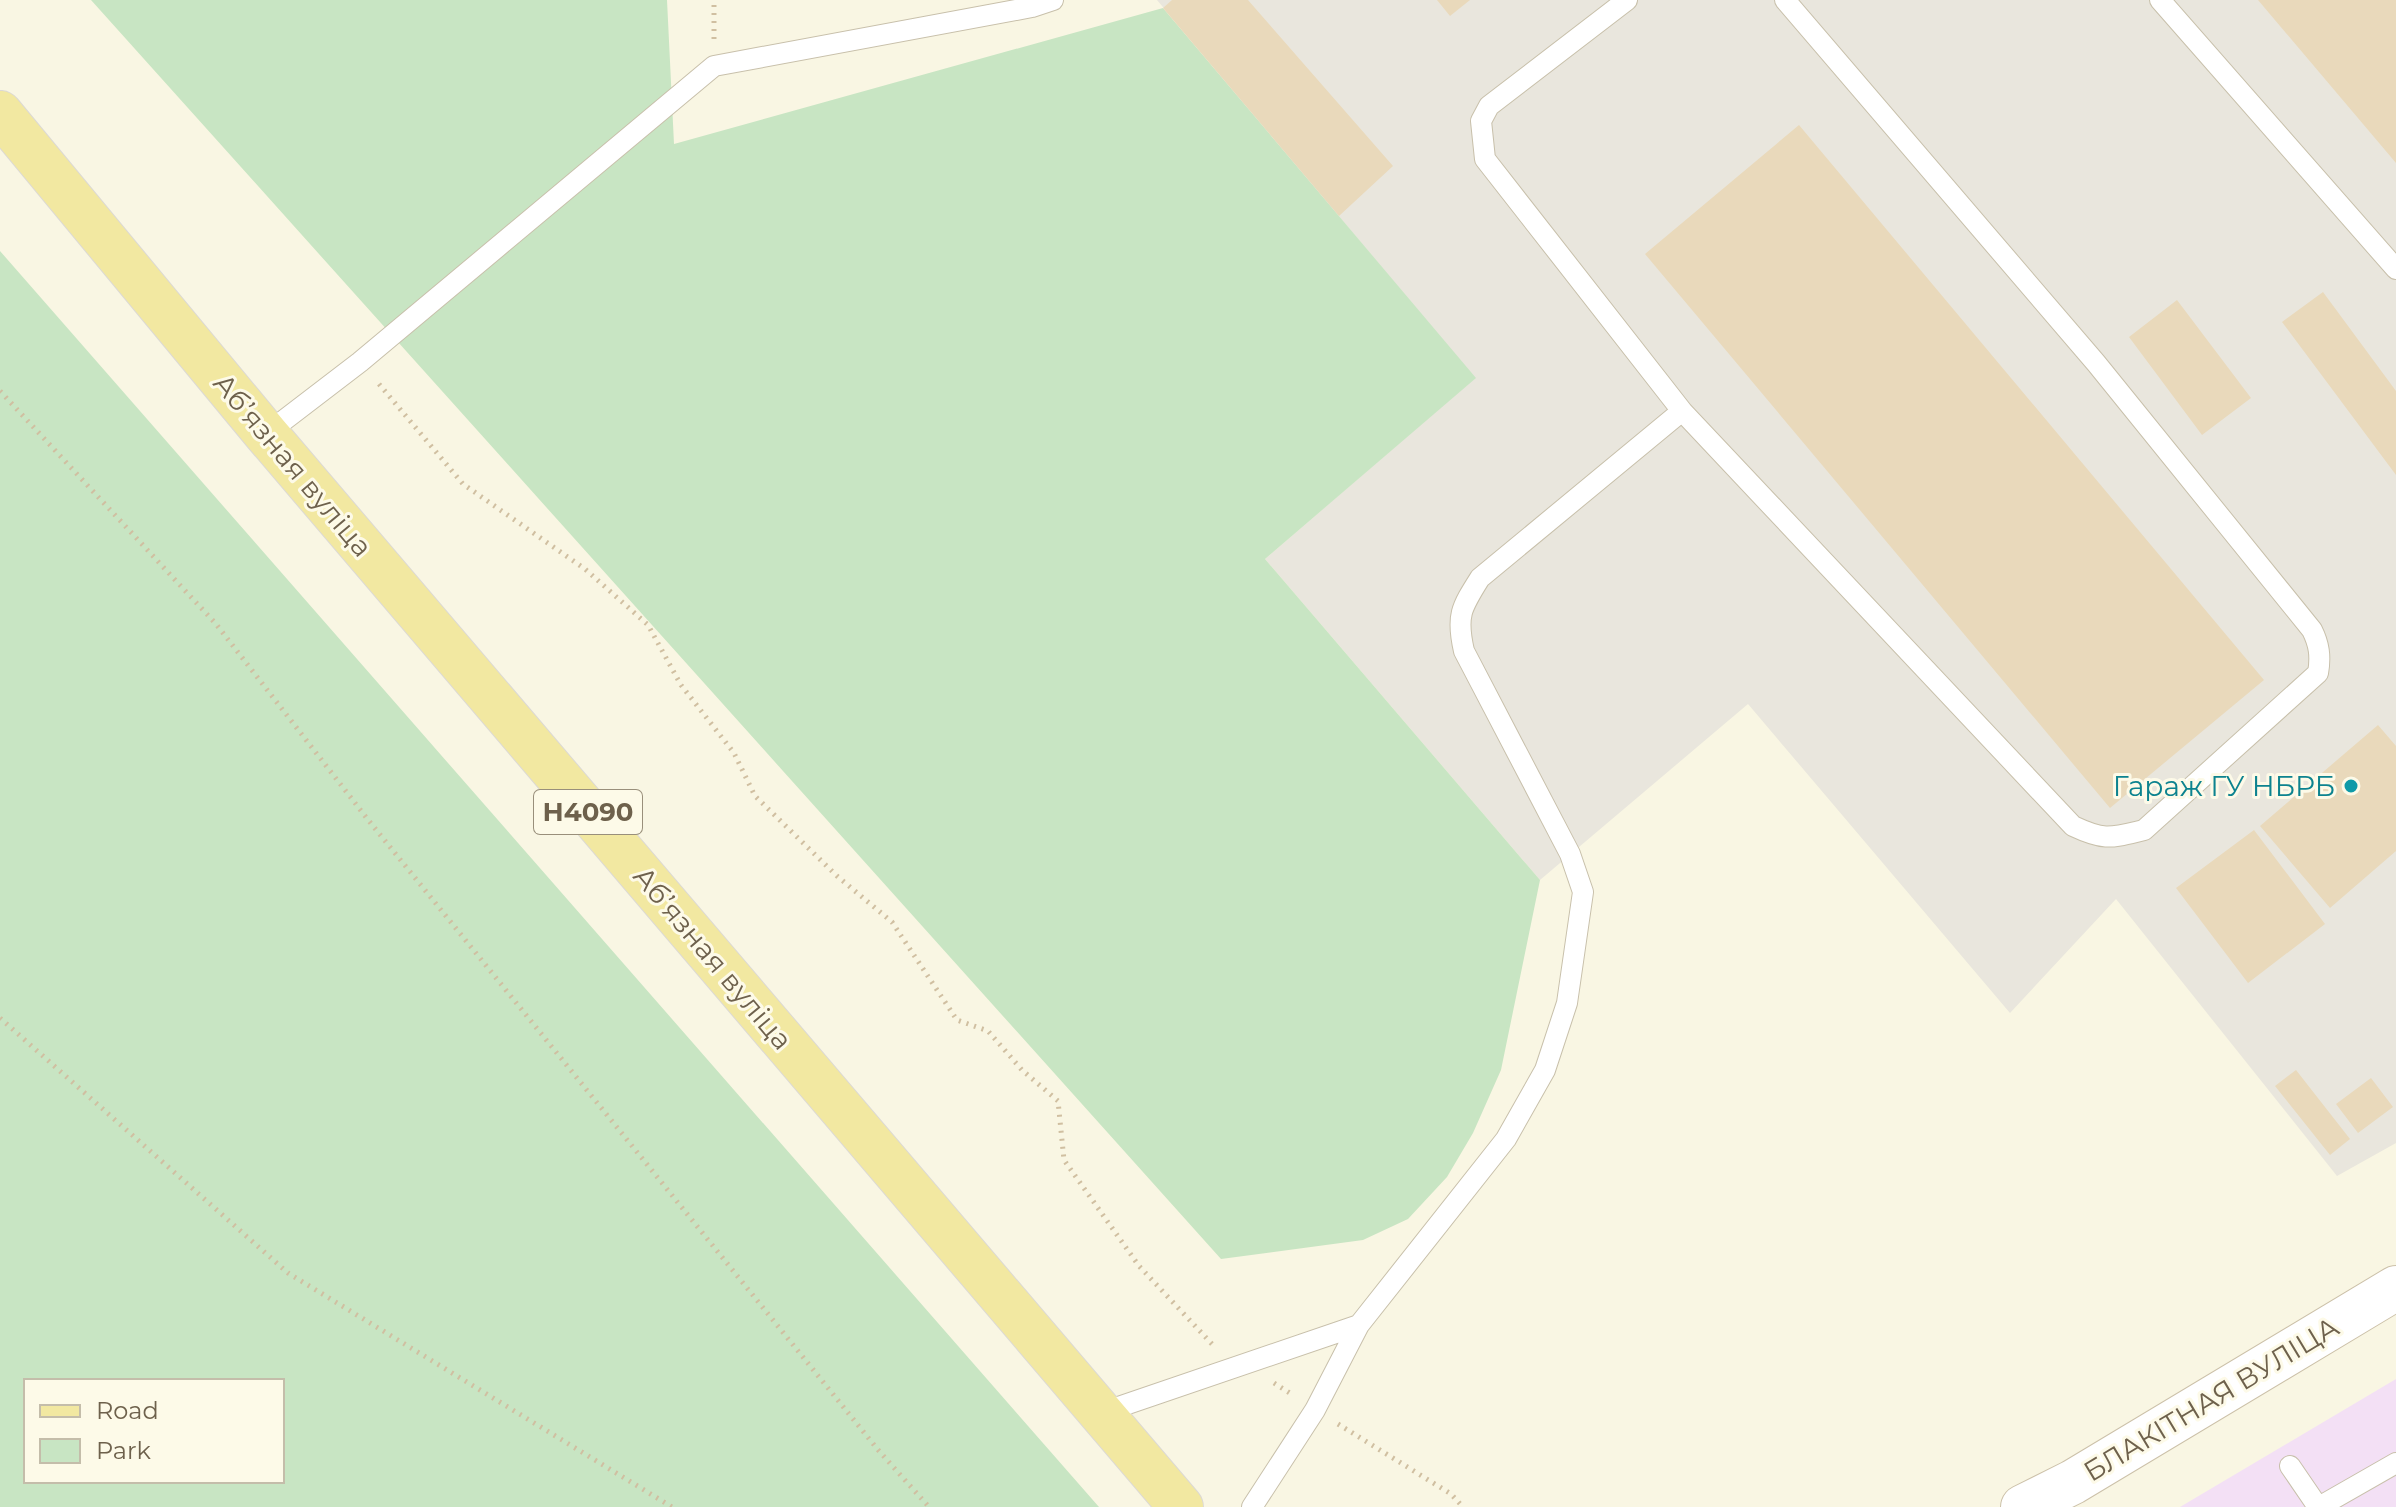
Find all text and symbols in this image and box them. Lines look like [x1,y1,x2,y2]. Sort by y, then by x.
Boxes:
street label: Абʼязная вуліца [206,366,380,564]
place label: Гараж ГУ НБРБ [2113,769,2335,803]
marker: Гараж ГУ НБРБ [2342,777,2360,795]
road number: Н4090 [534,790,642,834]
street label: Абʼязная вуліца [626,859,800,1057]
street label: БЛАКІТНАЯ ВУЛІЦА [2077,1309,2345,1489]
legend [24,1379,284,1483]
text: Road [96,1396,159,1425]
text: Park [96,1436,151,1465]

